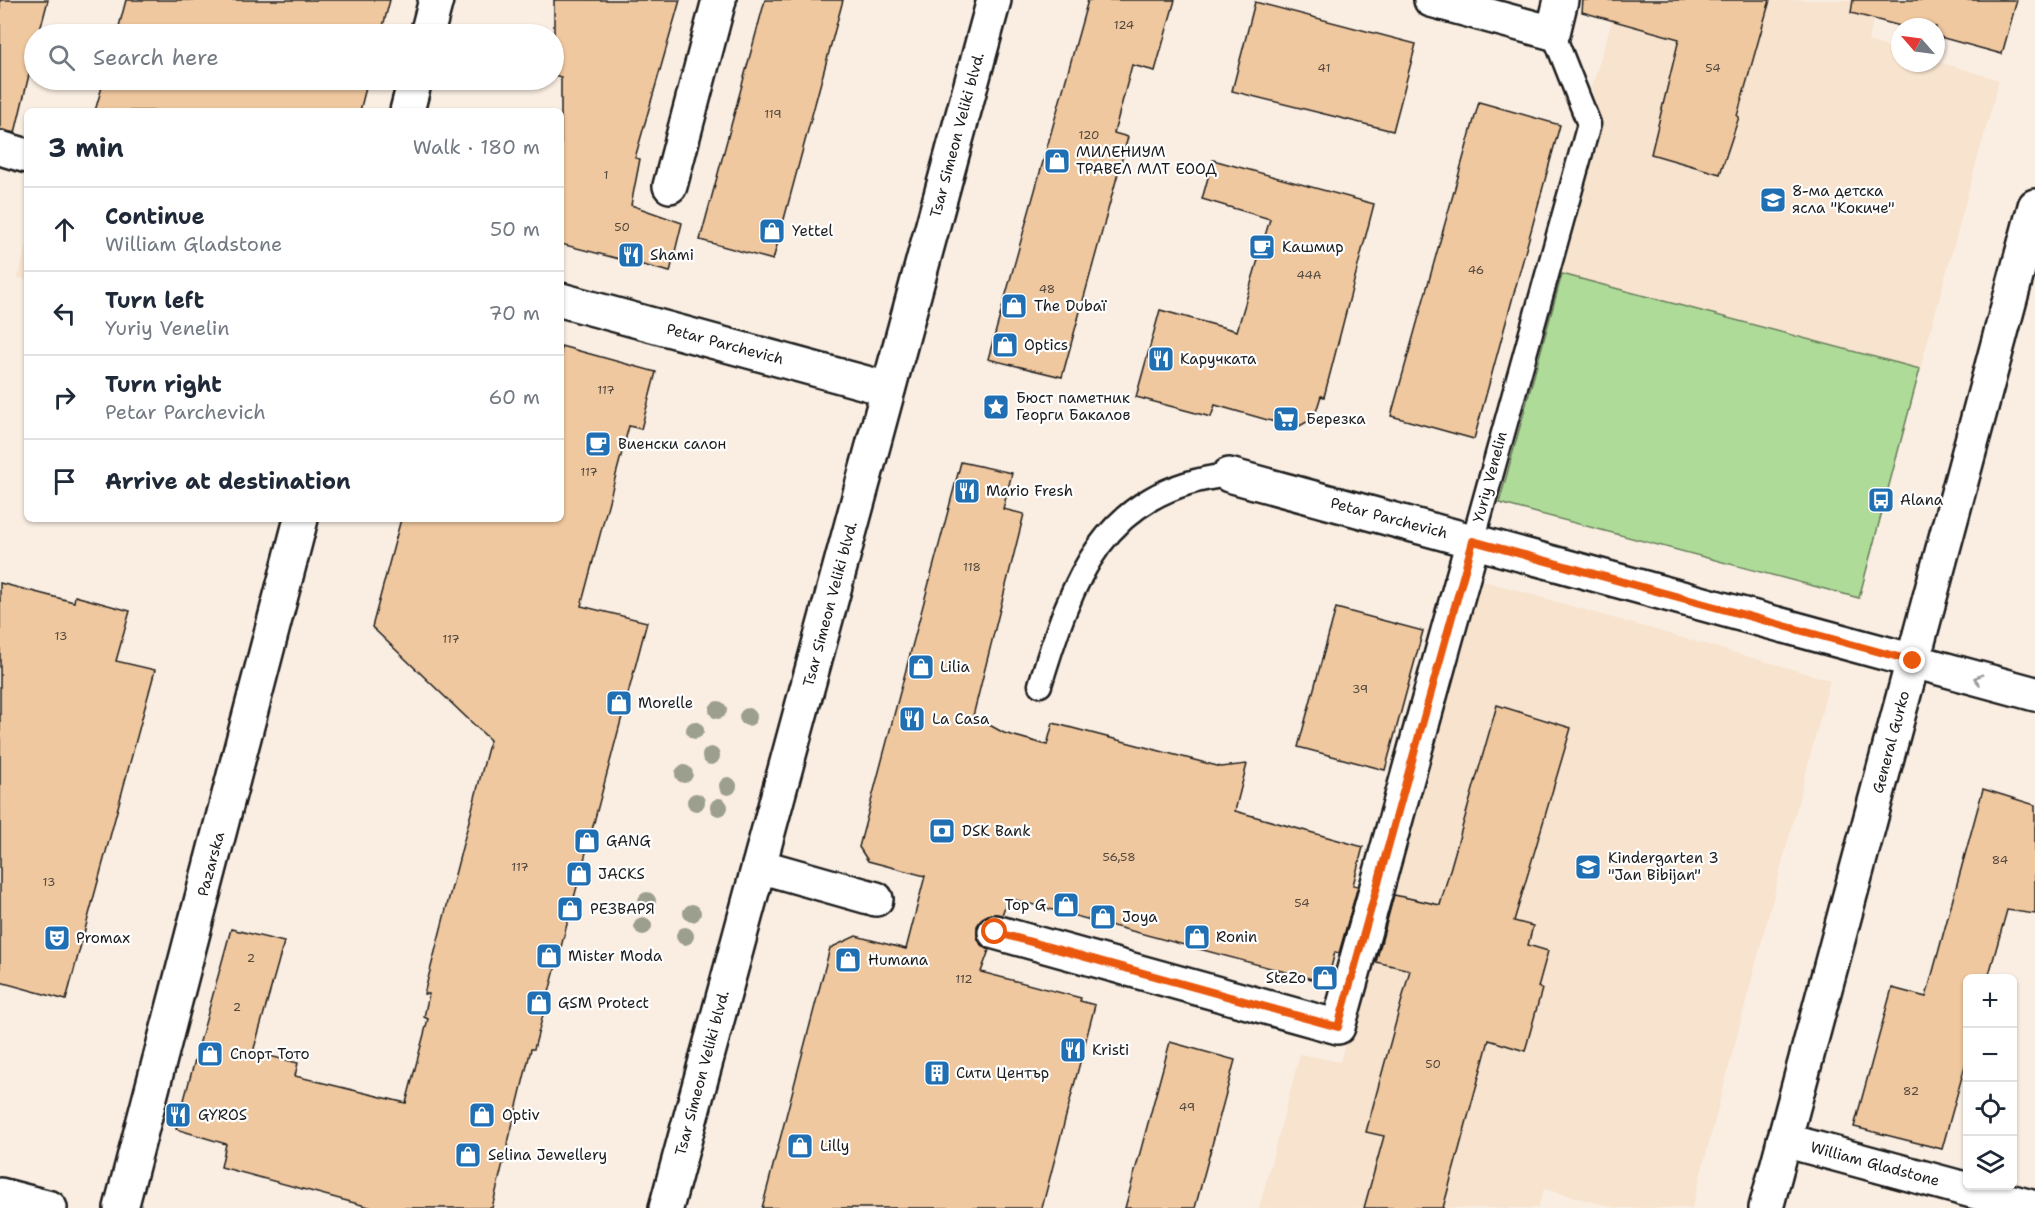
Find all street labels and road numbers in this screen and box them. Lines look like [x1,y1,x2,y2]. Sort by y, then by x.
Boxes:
street label: Tsar Simeon Veliki blvd. [925,50,989,220]
street label: Petar Parchevich [664,319,786,369]
street label: Yuriy Venelin [1468,429,1512,525]
street label: Petar Parchevich [1328,493,1450,543]
street label: Tsar Simeon Veliki blvd. [798,519,862,689]
street label: General Gurko [1868,689,1914,795]
street label: Pazarska [193,829,229,899]
street label: Tsar Simeon Veliki blvd. [670,988,734,1158]
street label: William Gladstone [1808,1137,1942,1191]

